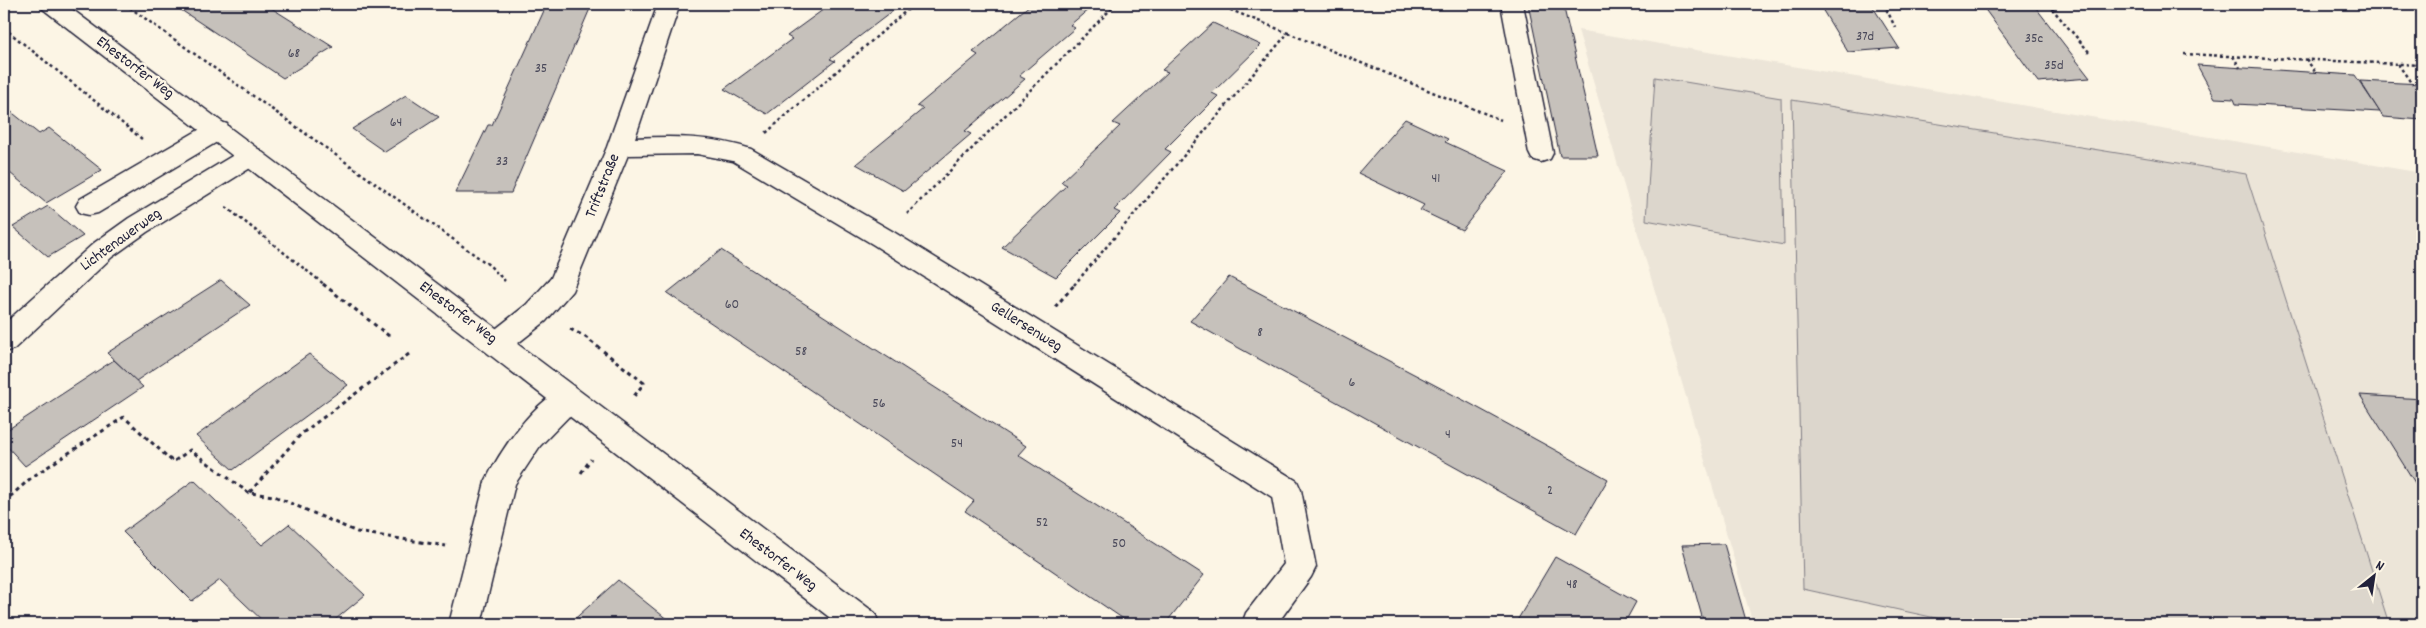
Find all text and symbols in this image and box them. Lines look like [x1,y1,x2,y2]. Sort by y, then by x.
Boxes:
house number: 37d [1856,27,1874,47]
house number: 35c [2025,29,2044,49]
street label: Ehestorfer Weg [91,31,179,105]
house number: 68 [288,44,301,64]
house number: 35d [2044,56,2064,76]
house number: 35 [535,59,547,79]
house number: 64 [390,113,402,133]
street label: Triftstraße [580,150,626,222]
house number: 33 [496,152,508,172]
house number: 41 [1432,169,1440,189]
street label: Lichtenauerweg [76,203,166,277]
street label: Ehestorfer Weg [414,276,502,350]
house number: 60 [725,295,739,315]
street label: Gellersenweg [985,296,1067,358]
house number: 8 [1257,323,1263,343]
house number: 58 [795,342,807,362]
house number: 6 [1349,373,1356,393]
house number: 56 [872,394,886,414]
house number: 4 [1445,425,1451,445]
house number: 54 [951,434,963,454]
house number: 2 [1547,481,1553,501]
house number: 52 [1036,513,1048,533]
street label: Ehestorfer Weg [734,523,822,597]
house number: 50 [1112,534,1126,554]
north arrow [2348,550,2398,600]
text: N [2372,556,2388,577]
house number: 48 [1566,575,1578,595]

